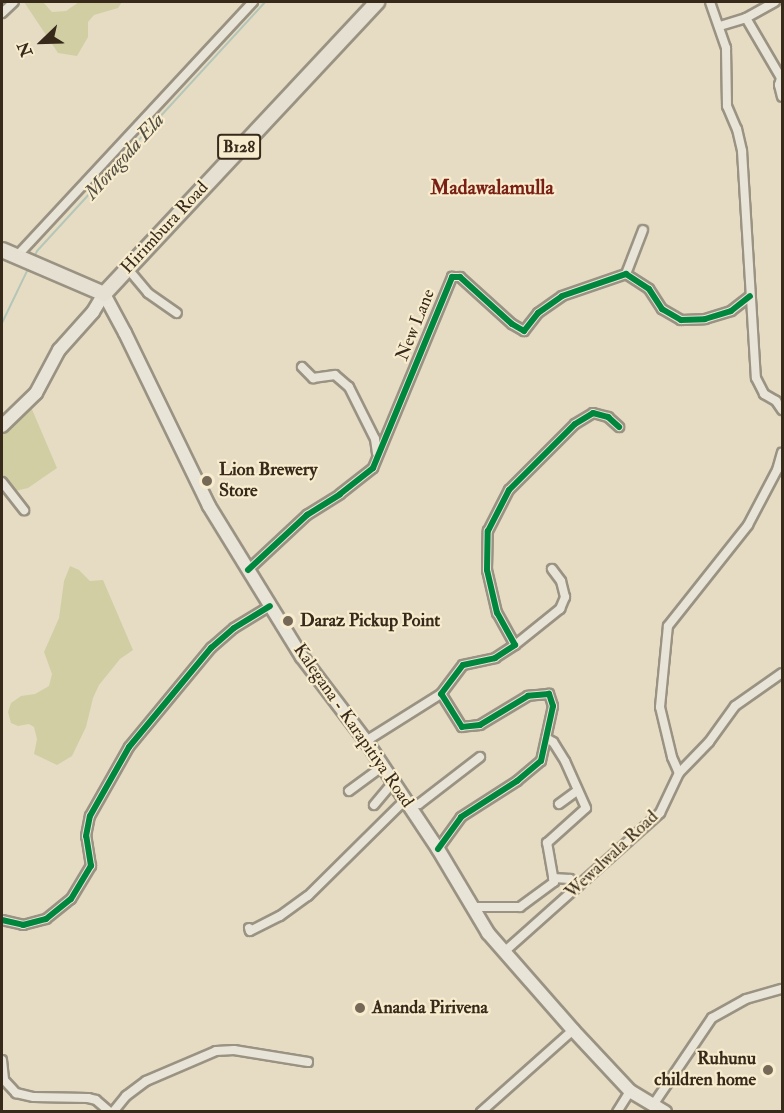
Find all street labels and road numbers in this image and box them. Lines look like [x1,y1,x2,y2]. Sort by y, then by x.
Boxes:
road number: B128 [216,134,262,160]
street label: Hirimbura Road [117,177,213,279]
street label: New Lane [392,286,440,364]
street label: Kalegana - Karapitiya Road [288,640,418,812]
street label: Wewalwala Road [561,807,663,903]

